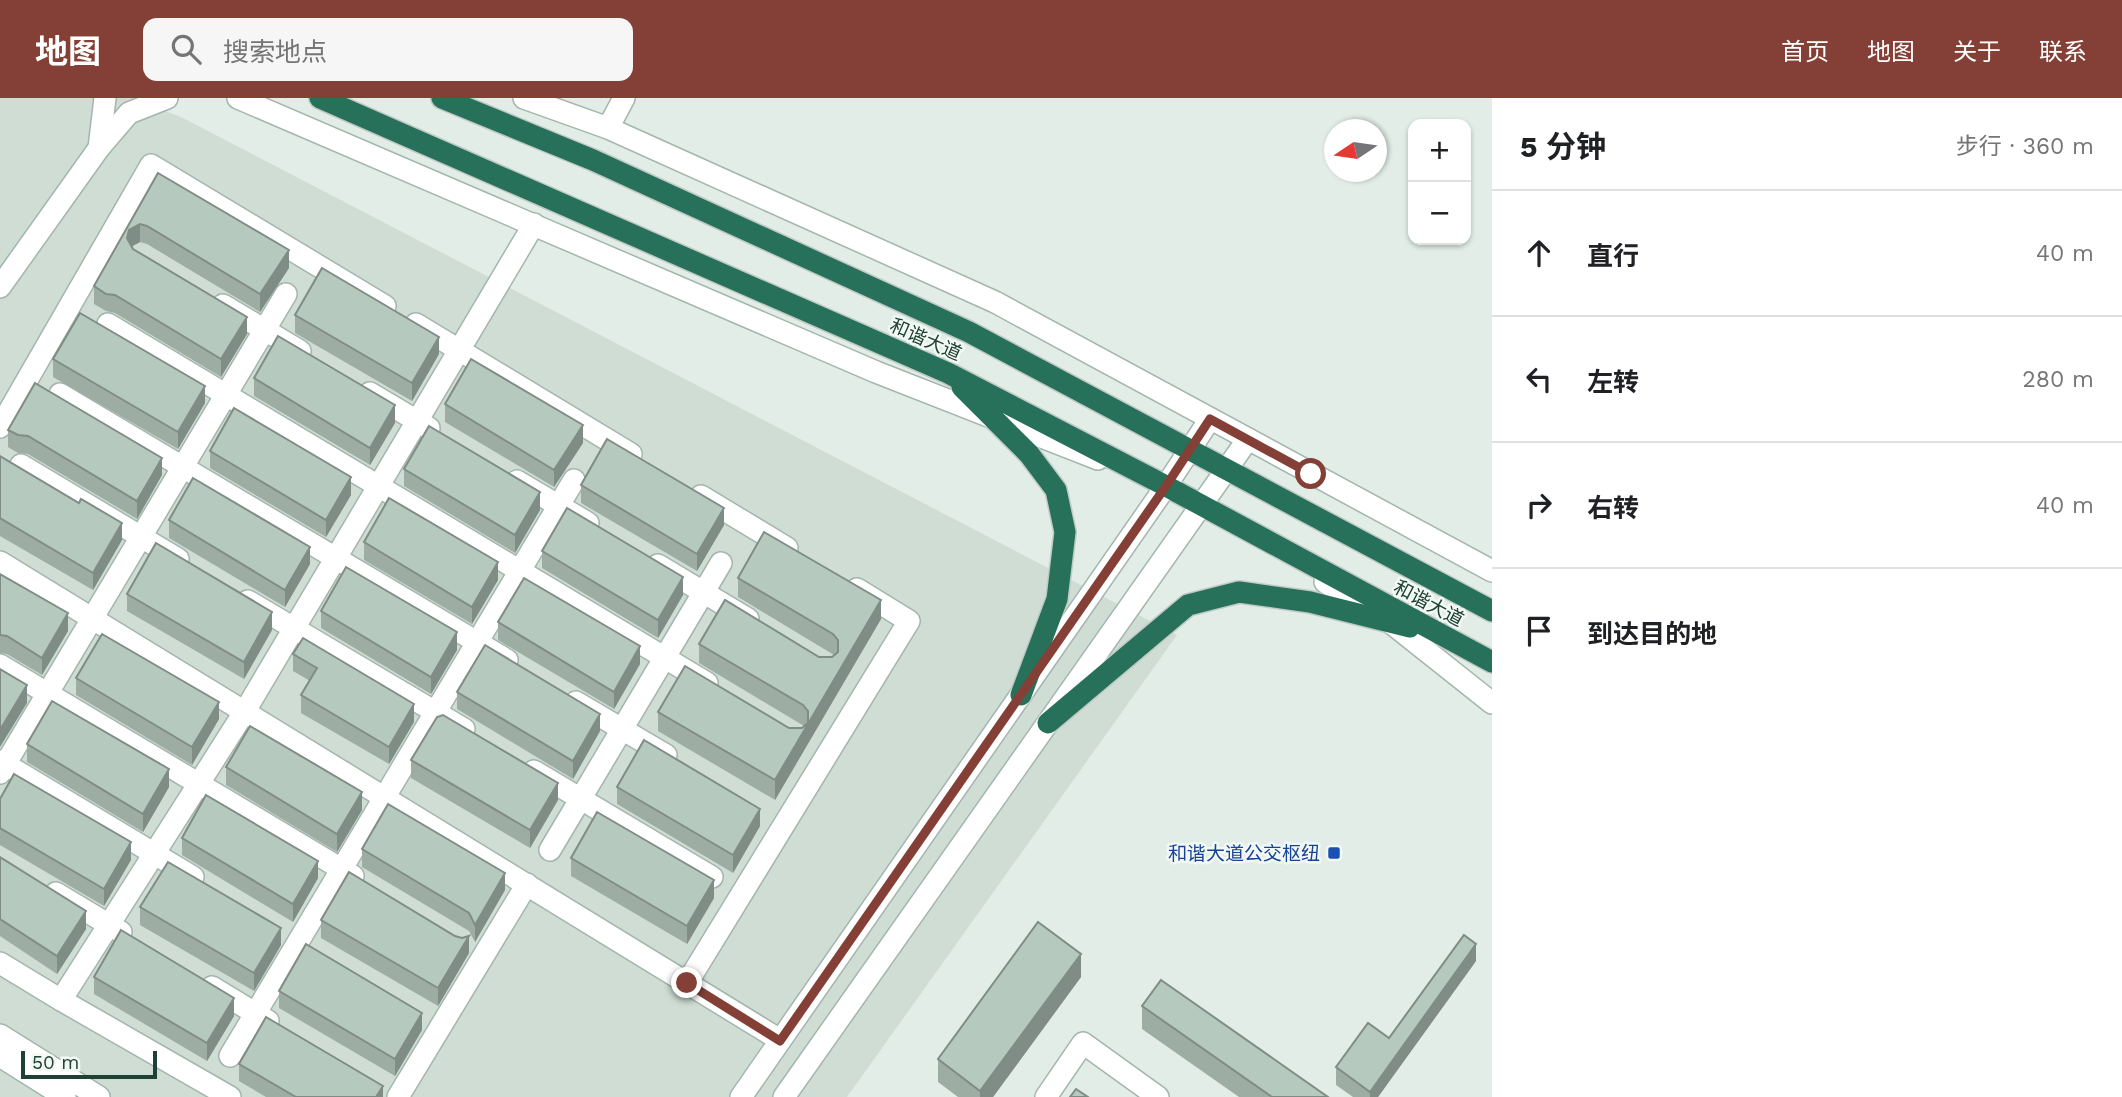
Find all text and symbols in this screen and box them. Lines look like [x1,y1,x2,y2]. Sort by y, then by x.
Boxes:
search box [143,18,633,81]
icon: search [167,30,205,68]
text: 地图 [35,32,101,71]
text: 搜索地点 [223,37,327,67]
text: 首页 [1781,38,1829,66]
text: 地图 [1867,38,1915,66]
text: 关于 [1953,38,2001,66]
text: 联系 [2039,38,2087,66]
north arrow [1324,119,1387,182]
map controls [1408,119,1471,245]
button: + [1408,119,1471,182]
text: 5 分钟 [1520,129,1606,164]
text: 步行 · 360 m [1956,133,2094,160]
button: − [1408,182,1471,245]
icon: ahead [1520,234,1558,272]
text: 40 m [2036,240,2094,267]
text: 直行 [1587,241,1639,271]
street label: 和谐大道 [886,313,965,365]
icon: left [1520,360,1558,398]
text: 280 m [2022,366,2094,393]
text: 左转 [1587,367,1639,397]
route start [1295,458,1326,489]
icon: right [1520,486,1558,524]
text: 40 m [2036,492,2094,519]
text: 右转 [1587,493,1639,523]
street label: 和谐大道 [1390,575,1468,631]
icon: arrive [1520,612,1558,650]
text: 到达目的地 [1587,619,1717,649]
place label: 和谐大道公交枢纽 [1168,842,1320,865]
marker: 和谐大道公交枢纽 [1326,845,1342,861]
route end [671,967,702,998]
scale bar [21,1048,158,1080]
text: 50 m [32,1051,79,1074]

